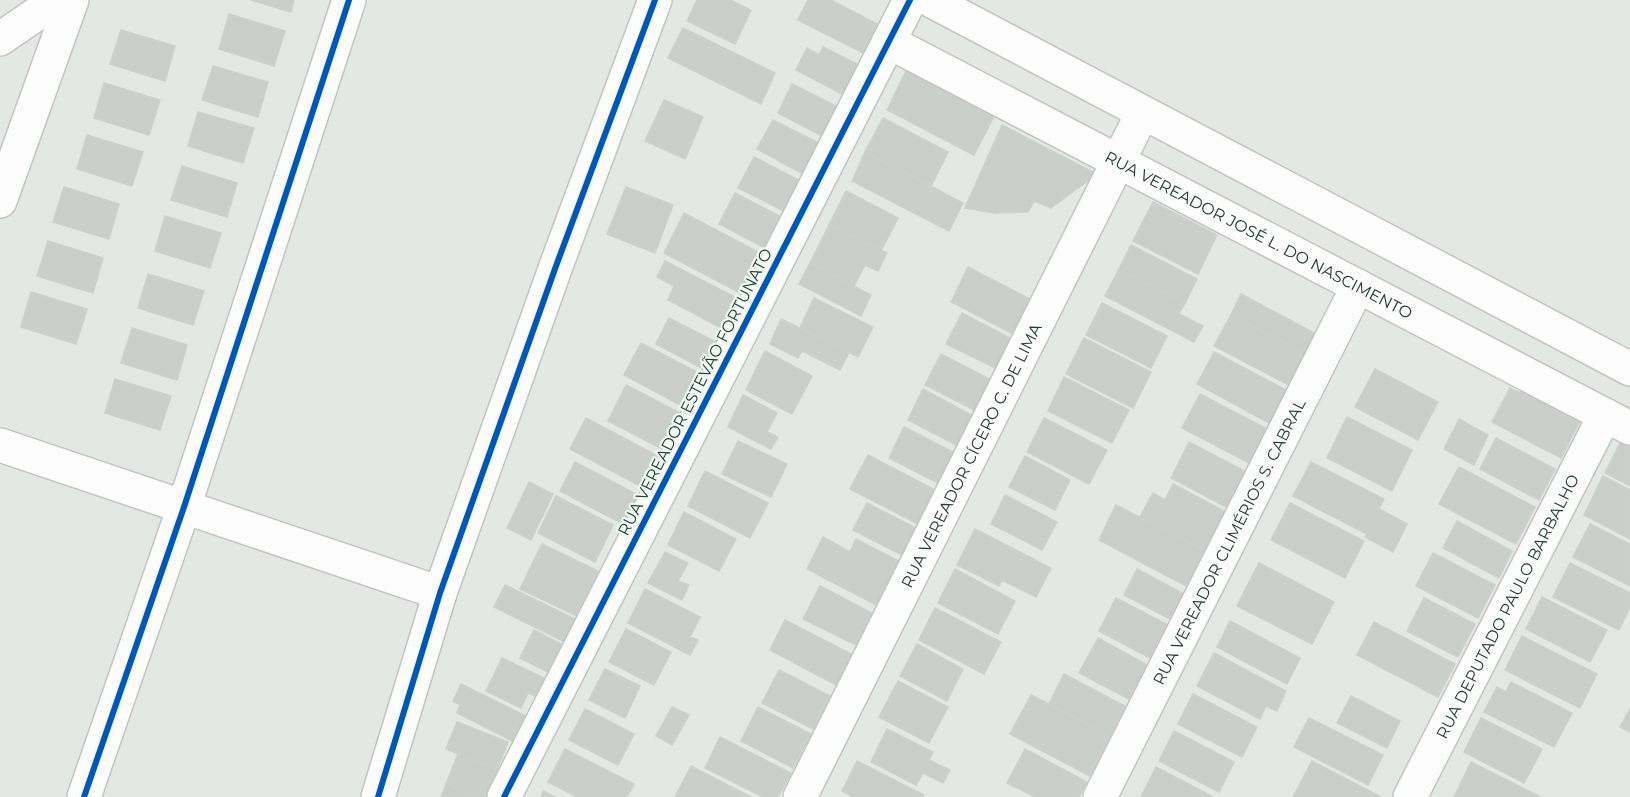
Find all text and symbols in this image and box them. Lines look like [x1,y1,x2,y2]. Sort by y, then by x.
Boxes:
street label: RUA VEREADOR JOSÉ L. DO NASCIMENTO [1102,147,1416,323]
street label: RUA VEREADOR ESTEVÃO FORTUNATO [614,245,776,539]
street label: RUA VEREADOR CÍCERO C. DE LIMA [897,320,1045,591]
street label: RUA VEREADOR CLIMÉRIOS S. CABRAL [1149,395,1309,688]
street label: RUA DEPUTADO PAULO BARBALHO [1432,471,1583,742]

